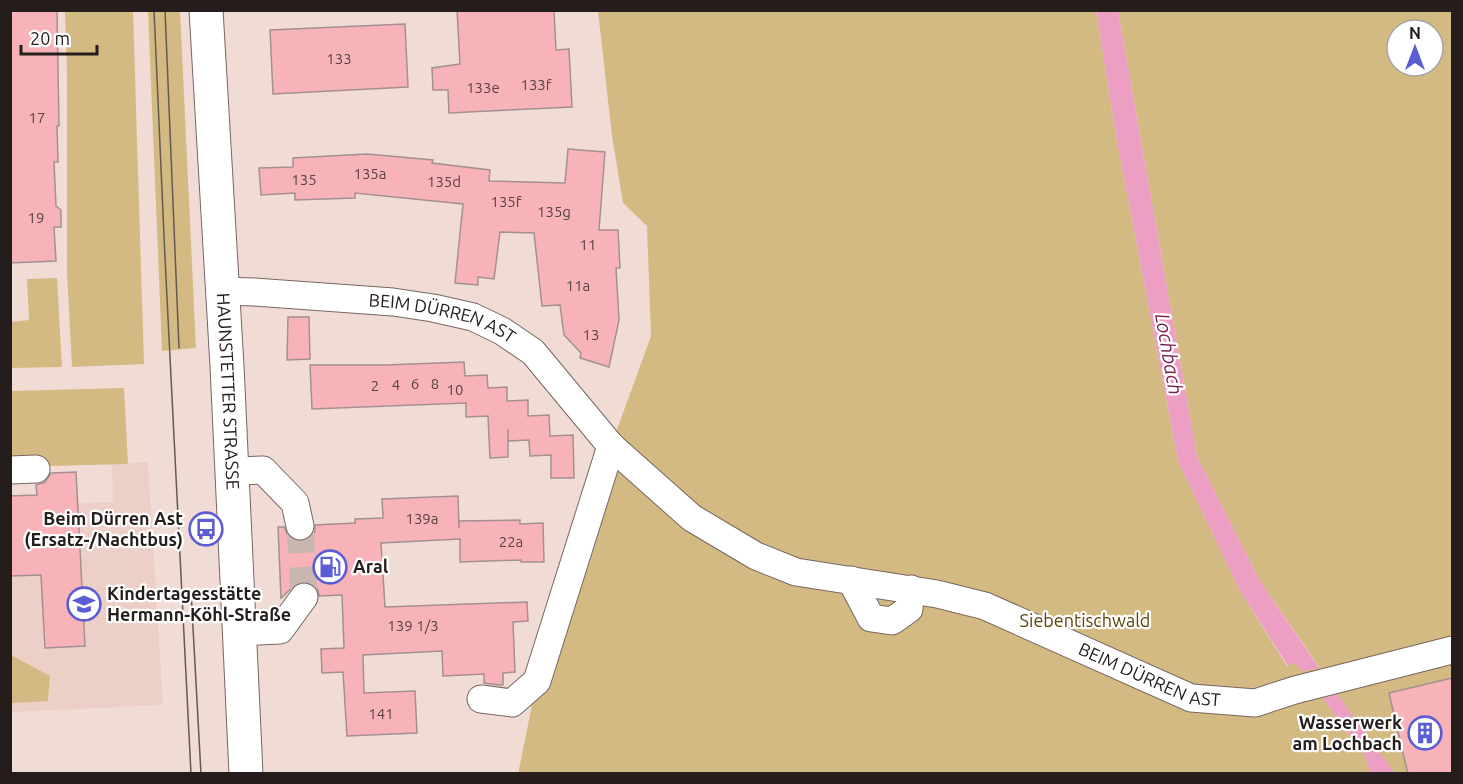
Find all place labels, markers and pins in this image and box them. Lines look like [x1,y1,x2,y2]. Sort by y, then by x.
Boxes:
place label: Beim Dürren Ast (Ersatz-/Nachtbus) [24,508,183,550]
bus stop icon: Beim Dürren Ast (Ersatz-/Nachtbus) [188,511,224,547]
fuel station icon: Aral [312,549,348,585]
place label: Aral [353,556,389,576]
place label: Kindertagesstätte Hermann-Köhl-Straße [107,583,291,624]
school or university icon: Kindertagesstätte Hermann-Köhl-Straße [66,586,102,622]
place label: Wasserwerk am Lochbach [1292,712,1402,753]
building icon: Wasserwerk am Lochbach [1407,715,1443,751]

